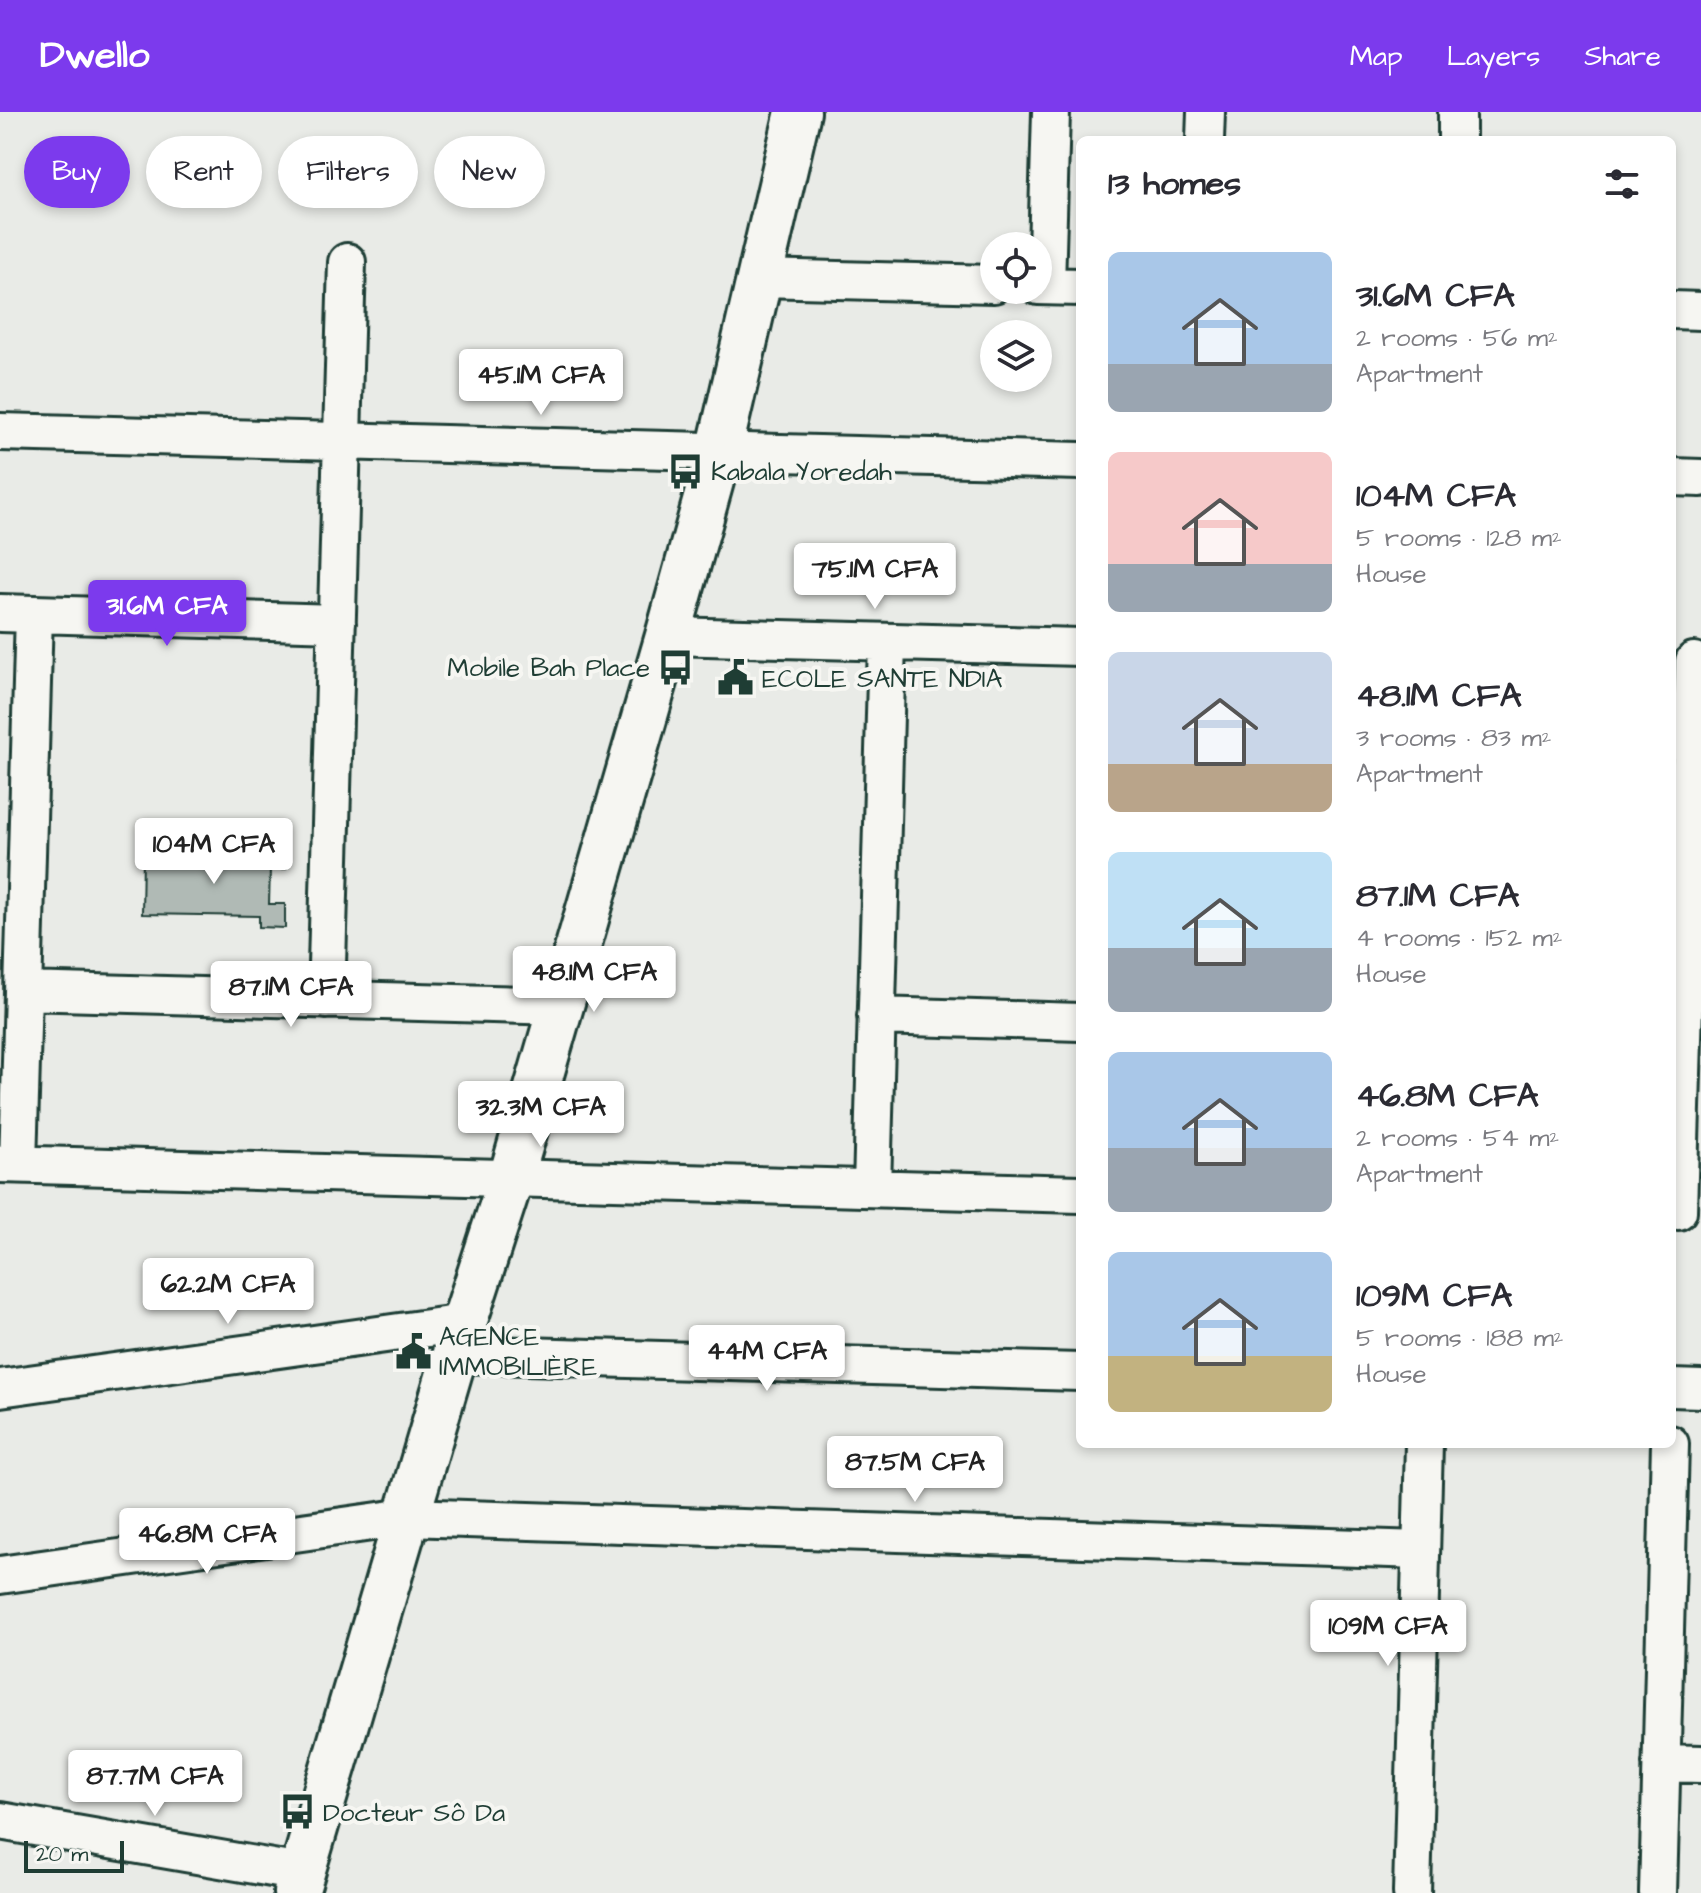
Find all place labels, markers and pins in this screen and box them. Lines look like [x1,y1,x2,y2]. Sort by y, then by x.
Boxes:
pin: 45.1M CFA [449,349,633,417]
bus stop icon: Kabala Yoredah [666,452,704,490]
place label: Kabala Yoredah [711,454,892,490]
pin: 75.1M CFA [783,543,967,611]
pin: 31.6M CFA [75,580,259,648]
bus stop icon: Mobile Bah Place [657,648,695,686]
place label: Mobile Bah Place [447,650,650,686]
public building icon: ECOLE SANTE NDIA [717,659,755,697]
place label: ECOLE SANTE NDIA [762,661,1003,697]
pin: 104M CFA [131,818,297,886]
pin: 48.1M CFA [502,946,686,1014]
pin: 87.1M CFA [199,961,383,1029]
pin: 32.3M CFA [449,1081,633,1149]
pin: 62.2M CFA [136,1258,320,1326]
place label: AGENCE IMMOBILIÈRE [439,1319,597,1385]
pin: 44M CFA [693,1325,841,1393]
public building icon: AGENCE IMMOBILIÈRE [394,1332,432,1370]
pin: 87.5M CFA [823,1436,1007,1504]
pin: 46.8M CFA [115,1508,299,1576]
pin: 109M CFA [1305,1600,1471,1668]
pin: 87.7M CFA [63,1750,247,1818]
bus stop icon: Docteur Sô Da [278,1793,316,1831]
place label: Docteur Sô Da [323,1795,505,1831]

